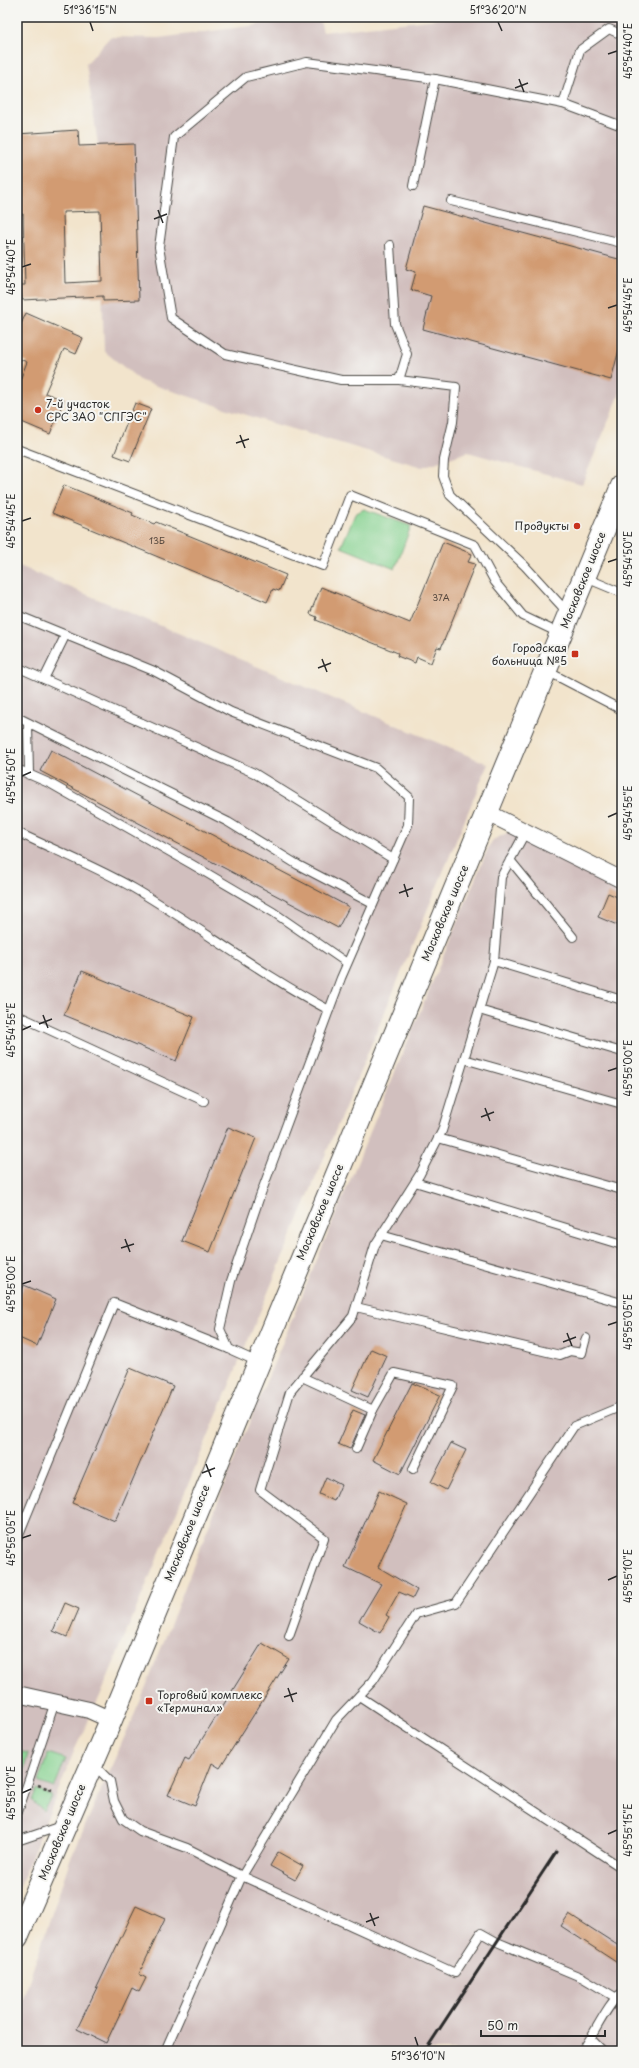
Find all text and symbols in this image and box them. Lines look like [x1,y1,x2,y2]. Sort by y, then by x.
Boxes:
text: 51°36'15"N [63,2,117,17]
text: 51°36'20"N [469,2,527,17]
text: 45°54'40"E [620,23,635,79]
text: 45°54'40"E [3,239,18,295]
text: 45°54'45"E [620,277,635,333]
place label: 7-й участок СРС ЗАО "СПГЭС" [46,395,147,425]
marker: 7-й участок СРС ЗАО "СПГЭС" [33,405,43,415]
text: 45°54'45"E [3,493,18,549]
place label: Продукты [515,517,569,534]
marker: Продукты [572,521,582,531]
street label: Московское шоссе [555,529,610,631]
text: 45°54'50"E [620,531,635,587]
house number: 13Б [149,533,165,547]
house number: 37А [432,590,450,604]
place label: Городская больница №5 [492,639,567,669]
marker: Городская больница №5 [570,649,580,659]
text: 45°54'50"E [3,748,18,804]
text: 45°54'55"E [620,785,635,841]
street label: Московское шоссе [417,862,473,964]
text: 45°54'55"E [3,1002,18,1058]
text: 45°55'00"E [620,1040,635,1096]
street label: Московское шоссе [292,1161,348,1263]
text: 45°55'00"E [3,1256,18,1312]
text: 45°55'05"E [620,1294,635,1350]
street label: Московское шоссе [159,1482,214,1584]
text: 45°55'05"E [3,1510,18,1566]
text: 45°55'10"E [620,1549,635,1603]
place label: Торговый комплекс «Терминал» [157,1686,263,1716]
marker: Торговый комплекс «Терминал» [144,1696,154,1706]
text: 45°55'10"E [3,1766,18,1820]
street label: Московское шоссе [34,1781,90,1883]
text: 45°55'15"E [620,1803,635,1857]
scale bar [481,2012,605,2038]
text: 50 m [487,2016,518,2034]
text: 51°36'10"N [391,2048,445,2063]

